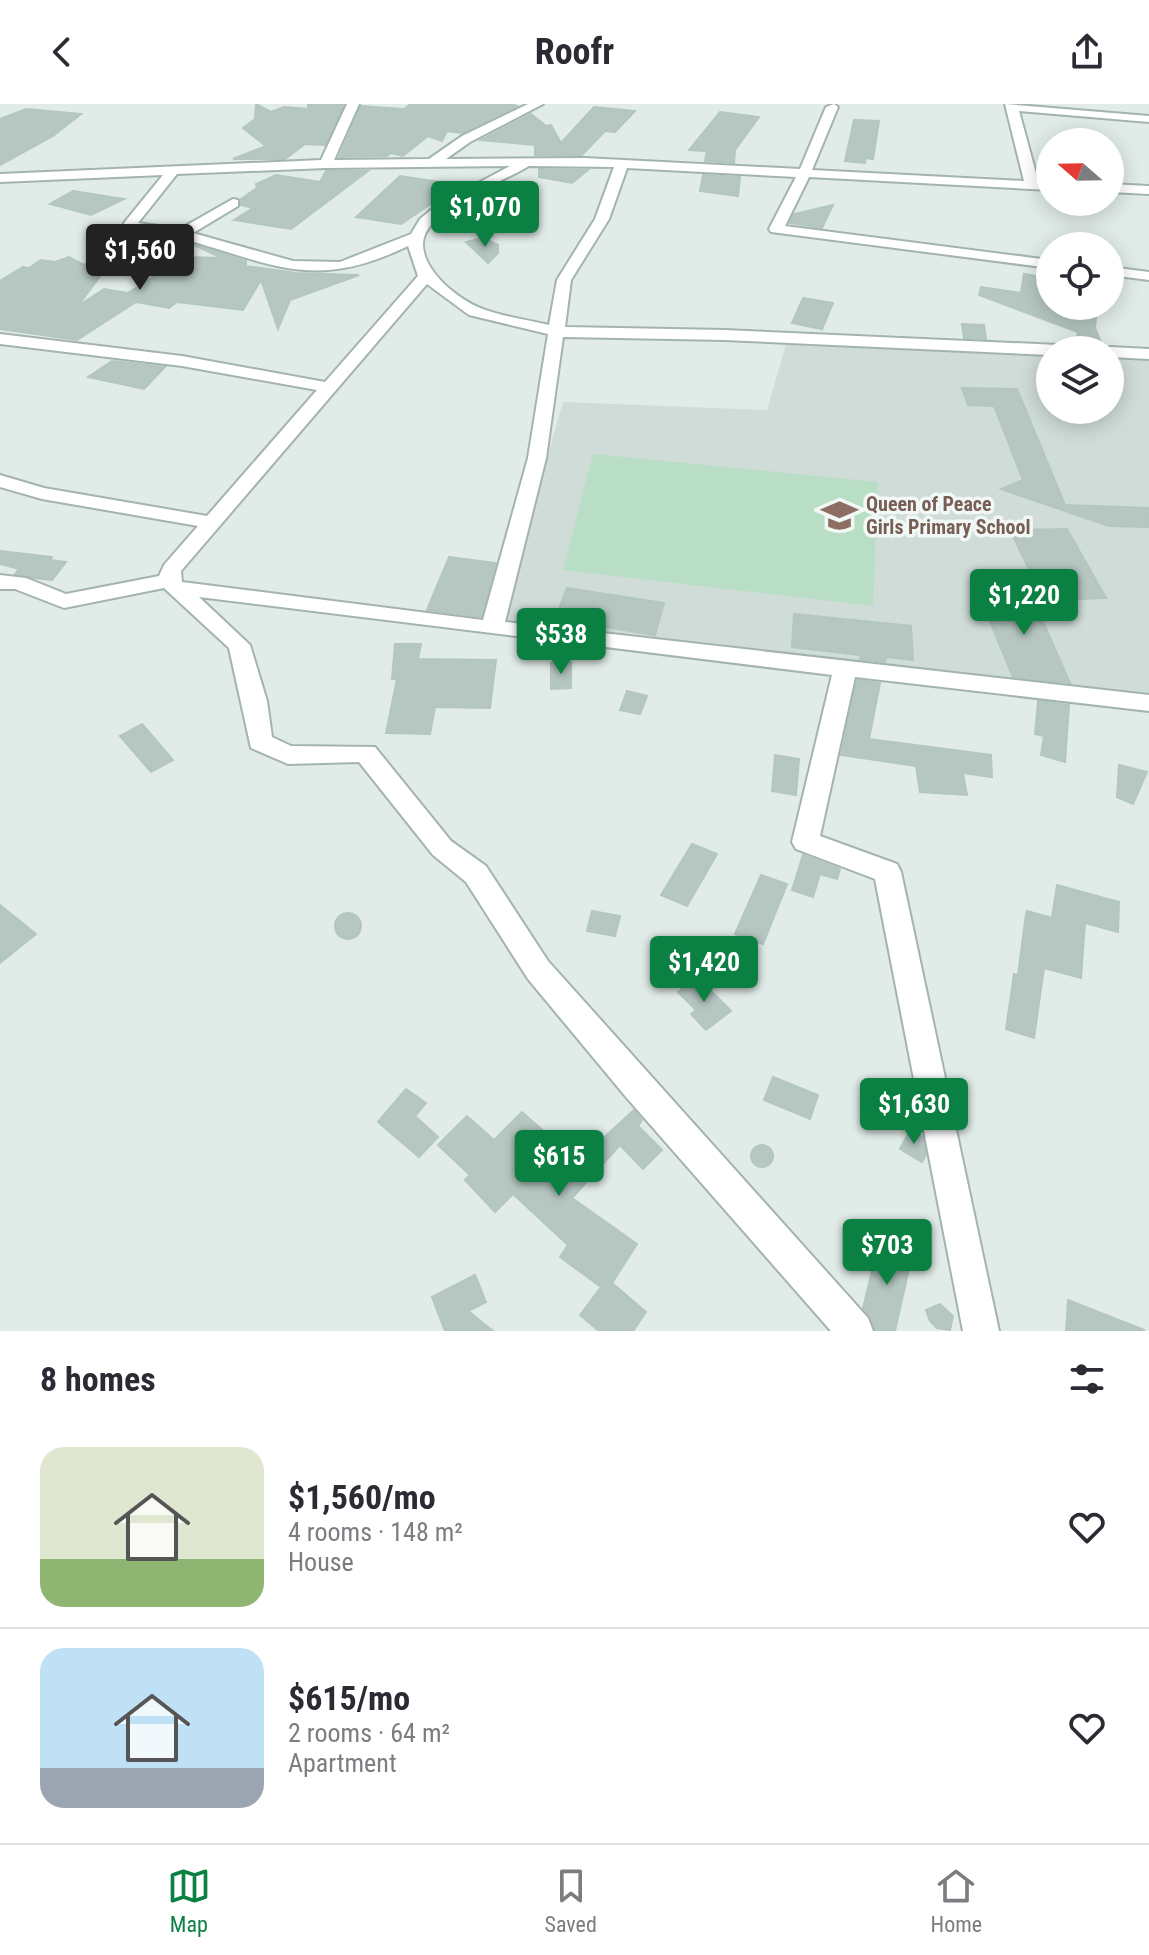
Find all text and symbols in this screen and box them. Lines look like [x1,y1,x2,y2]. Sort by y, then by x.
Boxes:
icon: back [40,30,84,74]
icon: share [1065,30,1109,74]
text: Roofr [535,31,614,73]
north arrow [1036,128,1124,216]
map controls [1036,128,1124,424]
pin: $1,070 [420,181,550,249]
text: $1,070 [449,192,521,222]
pin: $1,560 [75,224,205,292]
button: locate [1036,232,1124,320]
text: $1,560 [104,235,176,265]
button: layers [1036,336,1124,424]
place label: Queen of Peace Girls Primary School [866,492,1030,539]
school or university icon: Queen of Peace Girls Primary School [821,496,859,534]
pin: $1,220 [959,569,1089,637]
text: $1,220 [988,580,1060,610]
pin: $538 [514,608,608,676]
text: $538 [535,619,587,649]
pin: $1,420 [639,936,769,1004]
text: $1,420 [668,947,740,977]
pin: $1,630 [849,1078,979,1146]
text: $1,630 [878,1089,950,1119]
pin: $615 [512,1130,606,1198]
text: $615 [533,1141,585,1171]
pin: $703 [840,1219,934,1287]
text: $703 [861,1230,913,1260]
icon: filters [1065,1357,1109,1401]
text: 8 homes [40,1359,156,1399]
text: $1,560/mo [288,1477,436,1517]
icon: home [104,1479,200,1575]
icon: heart [1065,1505,1109,1549]
text: 4 rooms · 148 m² [288,1517,463,1547]
text: House [288,1547,354,1577]
text: $615/mo [288,1678,410,1718]
icon: home [104,1680,200,1776]
icon: heart [1065,1706,1109,1750]
text: 2 rooms · 64 m² [288,1718,450,1748]
text: Apartment [288,1748,397,1778]
tab: Map [167,1864,211,1937]
tab: Saved [545,1864,597,1937]
tab: Home [931,1864,982,1937]

